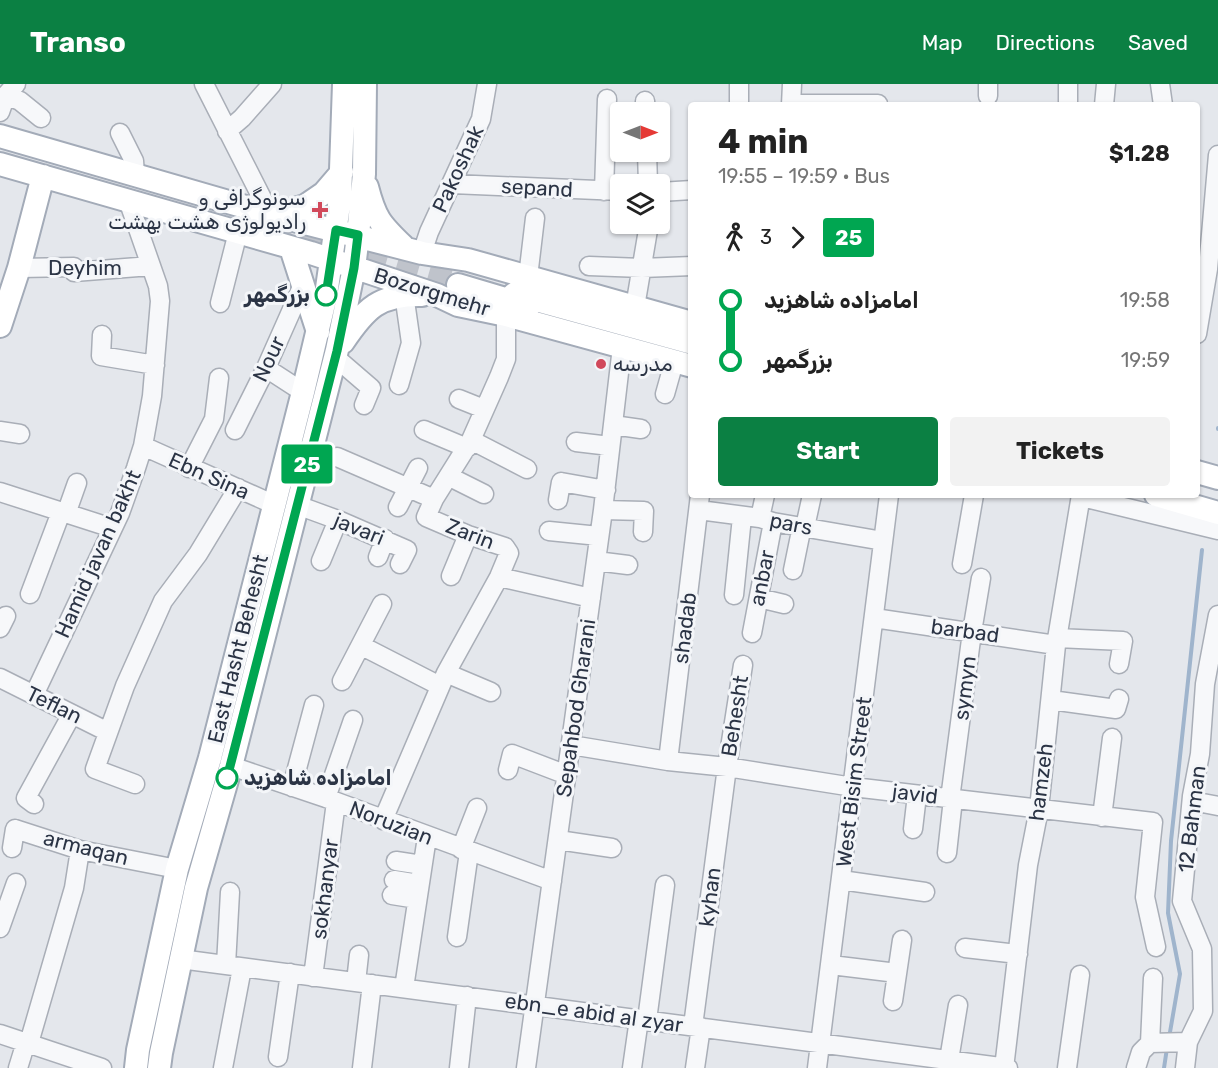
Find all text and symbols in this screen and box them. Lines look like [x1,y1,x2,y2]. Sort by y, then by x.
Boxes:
text: Transo [30,26,126,59]
text: Map [922,30,963,55]
text: Directions [996,30,1095,55]
text: Saved [1128,30,1188,55]
north arrow [610,102,670,162]
map controls [610,102,670,234]
street label: Pakoshak [427,121,489,216]
text: 4 min [718,122,808,161]
text: $1.28 [1109,140,1170,167]
text: 19:55 – 19:59 · Bus [718,164,890,188]
street label: sepand [501,173,574,202]
button: layers [610,174,670,234]
place label: سونوگرافی و رادیولوژی هشت بهشت [108,185,306,234]
marker: سونوگرافی و رادیولوژی هشت بهشت [311,201,329,219]
icon: walk [718,221,751,254]
icon: forward [781,221,814,254]
text: 3 [760,225,772,249]
text: 25 [835,225,862,250]
street label: Deyhim [48,255,122,280]
street label: Bozorgmehr [371,262,493,321]
place label: بزرگمهر [242,282,310,308]
marker: بزرگمهر [315,284,337,306]
text: امامزاده شاهزید [764,287,919,314]
text: 19:58 [1120,288,1170,312]
street label: Nour [247,332,290,385]
text: بزرگمهر [764,347,833,374]
text: 19:59 [1121,348,1170,372]
place label: مدرسه [613,351,673,376]
marker: مدرسه [594,357,608,371]
button: Start [718,417,938,486]
button: Tickets [950,417,1170,486]
line badge: 25 [280,444,334,484]
street label: Ebn Sina [165,447,253,504]
text: 25 [293,452,321,477]
street label: Hamid javan bakht [49,466,146,642]
street label: javari [329,507,388,550]
street label: pars [768,507,814,540]
street label: Zarin [442,513,498,554]
street label: anbar [744,548,779,608]
street label: East Hasht Behesht [202,552,273,746]
street label: shadab [668,591,701,665]
street label: barbad [929,613,1001,648]
street label: Sepahbod Gharani [551,617,600,799]
street label: symyn [948,654,981,722]
street label: Behesht [716,674,753,758]
street label: Teflan [22,680,86,729]
street label: West Bisim Street [831,695,876,869]
street label: hamzeh [1023,742,1058,822]
street label: 12 Bahman [1173,764,1210,874]
place label: امامزاده شاهزید [244,765,392,791]
marker: امامزاده شاهزید [216,767,238,789]
street label: javid [890,778,939,809]
street label: Noruzian [346,795,436,850]
street label: armaqan [41,825,131,870]
street label: sokhanyar [306,837,343,941]
street label: kyhan [693,866,726,928]
street label: ebn_e abid al zyar [503,988,685,1037]

